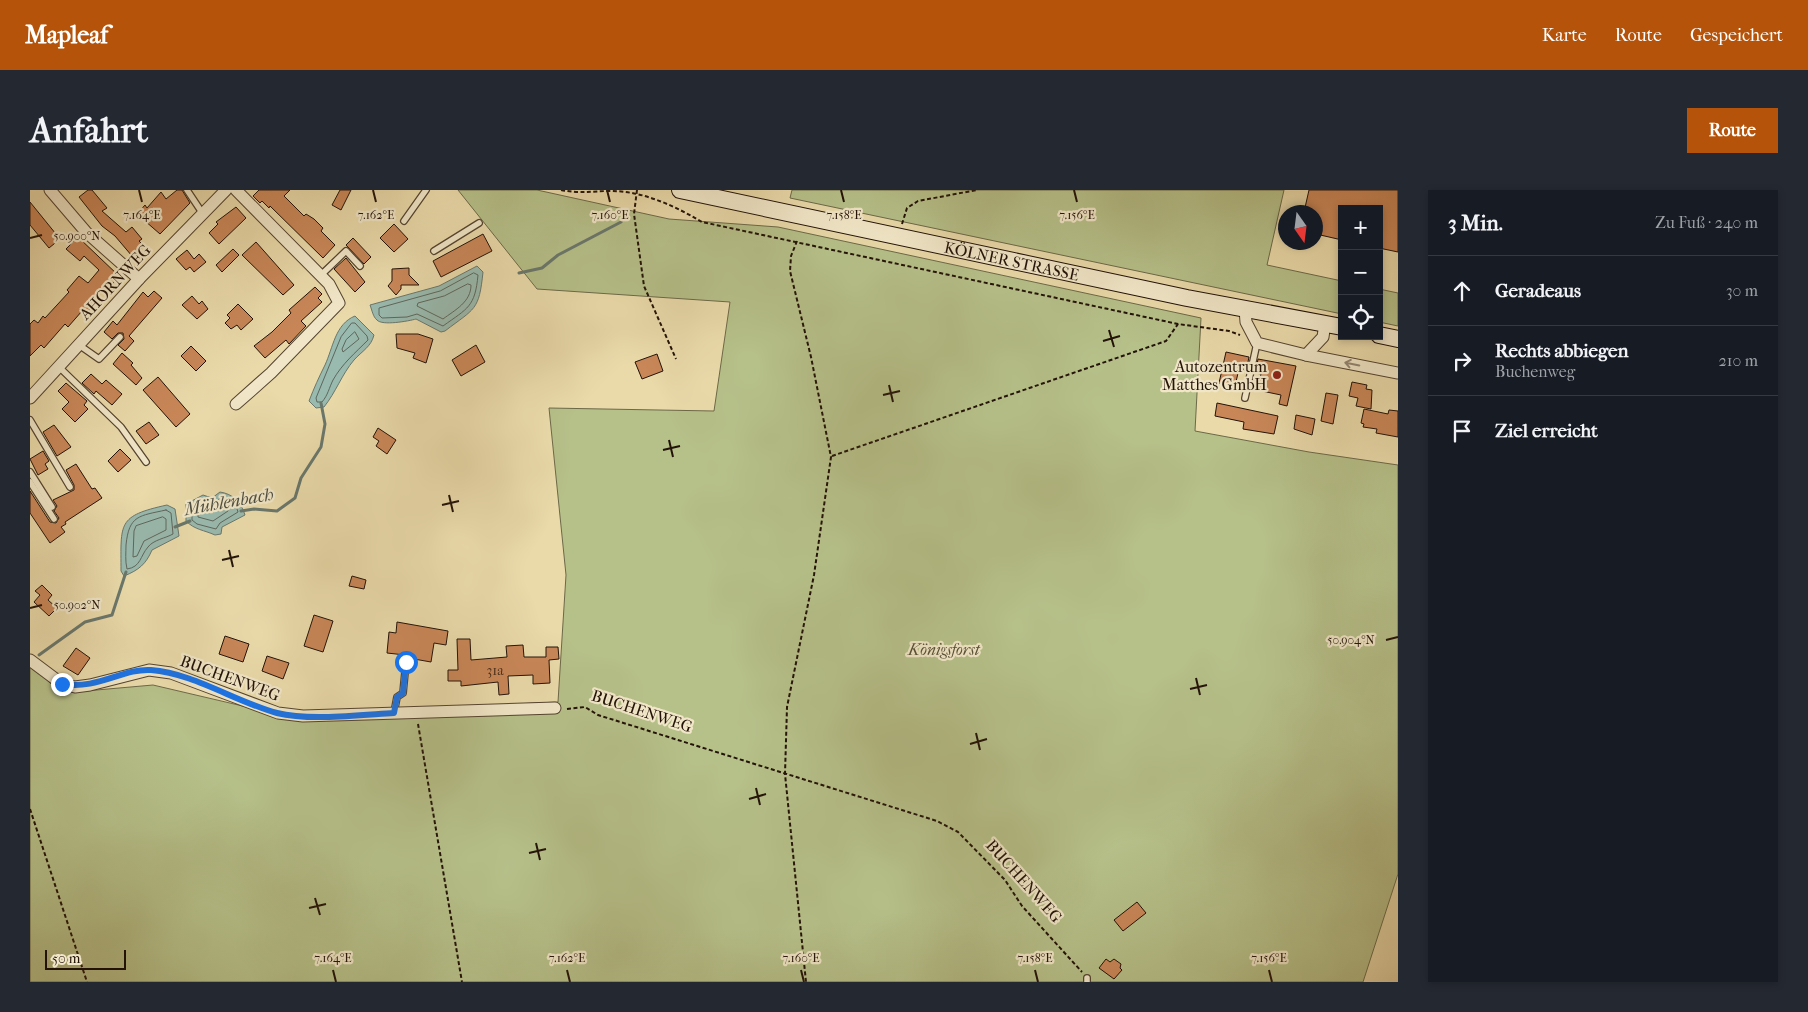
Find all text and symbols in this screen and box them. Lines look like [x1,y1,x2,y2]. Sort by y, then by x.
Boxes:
text: Mapleaf [25,21,108,49]
text: Karte [1542,25,1587,46]
text: Route [1615,25,1662,46]
text: Gespeichert [1690,25,1783,46]
button: Route [1687,108,1778,153]
text: Anfahrt [30,110,148,151]
north arrow [1278,205,1323,250]
map controls [1338,205,1383,340]
button: + [1338,205,1383,250]
text: 7.164°E [123,208,161,222]
text: 7.162°E [358,208,394,222]
text: 7.160°E [592,208,628,222]
text: 7.158°E [826,208,862,222]
text: 7.156°E [1059,208,1095,222]
text: 3 Min. [1448,211,1503,235]
text: Zu Fuß · 240 m [1655,213,1758,232]
text: 50.900°N [54,229,100,243]
street label: KÖLNER STRASSE [942,237,1081,284]
street label: AHORNWEG [75,240,155,324]
button: − [1338,250,1383,295]
icon: ahead [1448,277,1476,305]
text: Geradeaus [1495,280,1581,302]
text: 30 m [1726,281,1758,300]
button: locate [1338,295,1383,340]
text: Rechts abbiegen [1495,340,1629,362]
icon: right [1448,347,1476,375]
text: 210 m [1719,351,1758,370]
place label: Autozentrum Matthes GmbH [1162,357,1268,394]
one-way arrow [1345,359,1361,368]
text: Buchenweg [1495,362,1575,381]
marker: Autozentrum Matthes GmbH [1271,369,1283,381]
icon: arrive [1448,417,1476,445]
text: Ziel erreicht [1495,420,1598,442]
water label: Mühlenbach [181,484,275,521]
text: 50.902°N [54,598,100,612]
text: 50.904°N [1327,633,1375,647]
park label: Königsforst [907,640,981,659]
street label: BUCHENWEG [178,651,282,705]
route start [395,651,418,674]
house number: 31a [486,662,504,679]
route end [51,673,74,696]
street label: BUCHENWEG [589,686,695,736]
street label: BUCHENWEG [982,836,1066,926]
scale bar [45,947,126,970]
text: 50 m [52,950,80,967]
text: 7.164°E [314,951,352,965]
text: 7.162°E [549,951,585,965]
text: 7.160°E [783,951,819,965]
text: 7.158°E [1017,951,1053,965]
text: 7.156°E [1251,951,1287,965]

